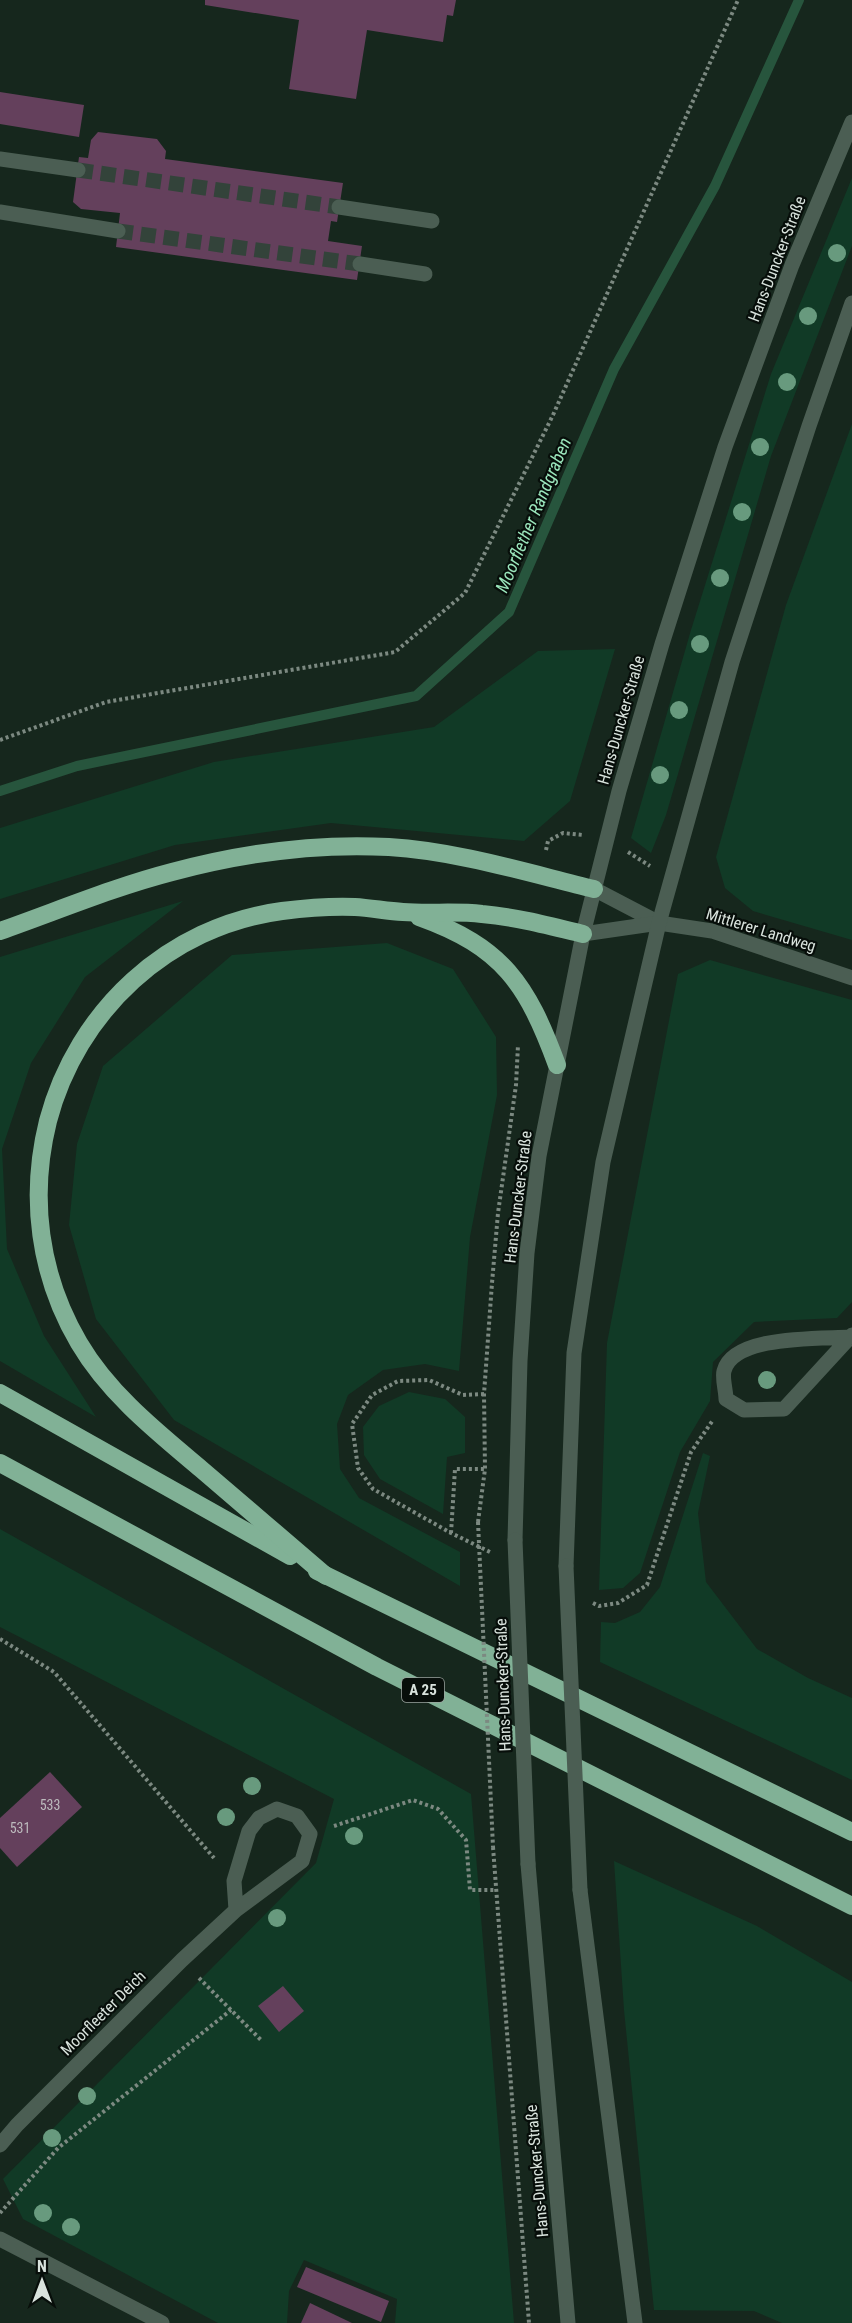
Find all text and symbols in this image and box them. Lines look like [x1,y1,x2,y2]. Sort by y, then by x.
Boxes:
street label: Hans-Duncker-Straße [744,193,810,325]
water label: Moorflether Randgraben [491,434,575,596]
street label: Hans-Duncker-Straße [594,653,648,787]
street label: Mittlerer Landweg [704,904,818,956]
street label: Hans-Duncker-Straße [500,1130,536,1264]
street label: Hans-Duncker-Straße [491,1618,515,1752]
road number: A 25 [402,1678,444,1702]
house number: 533 [40,1797,60,1813]
house number: 531 [10,1820,30,1836]
street label: Moorfleeter Deich [57,1967,149,2059]
street label: Hans-Duncker-Straße [522,2104,552,2238]
north arrow [12,2251,72,2311]
text: N [37,2257,47,2276]

